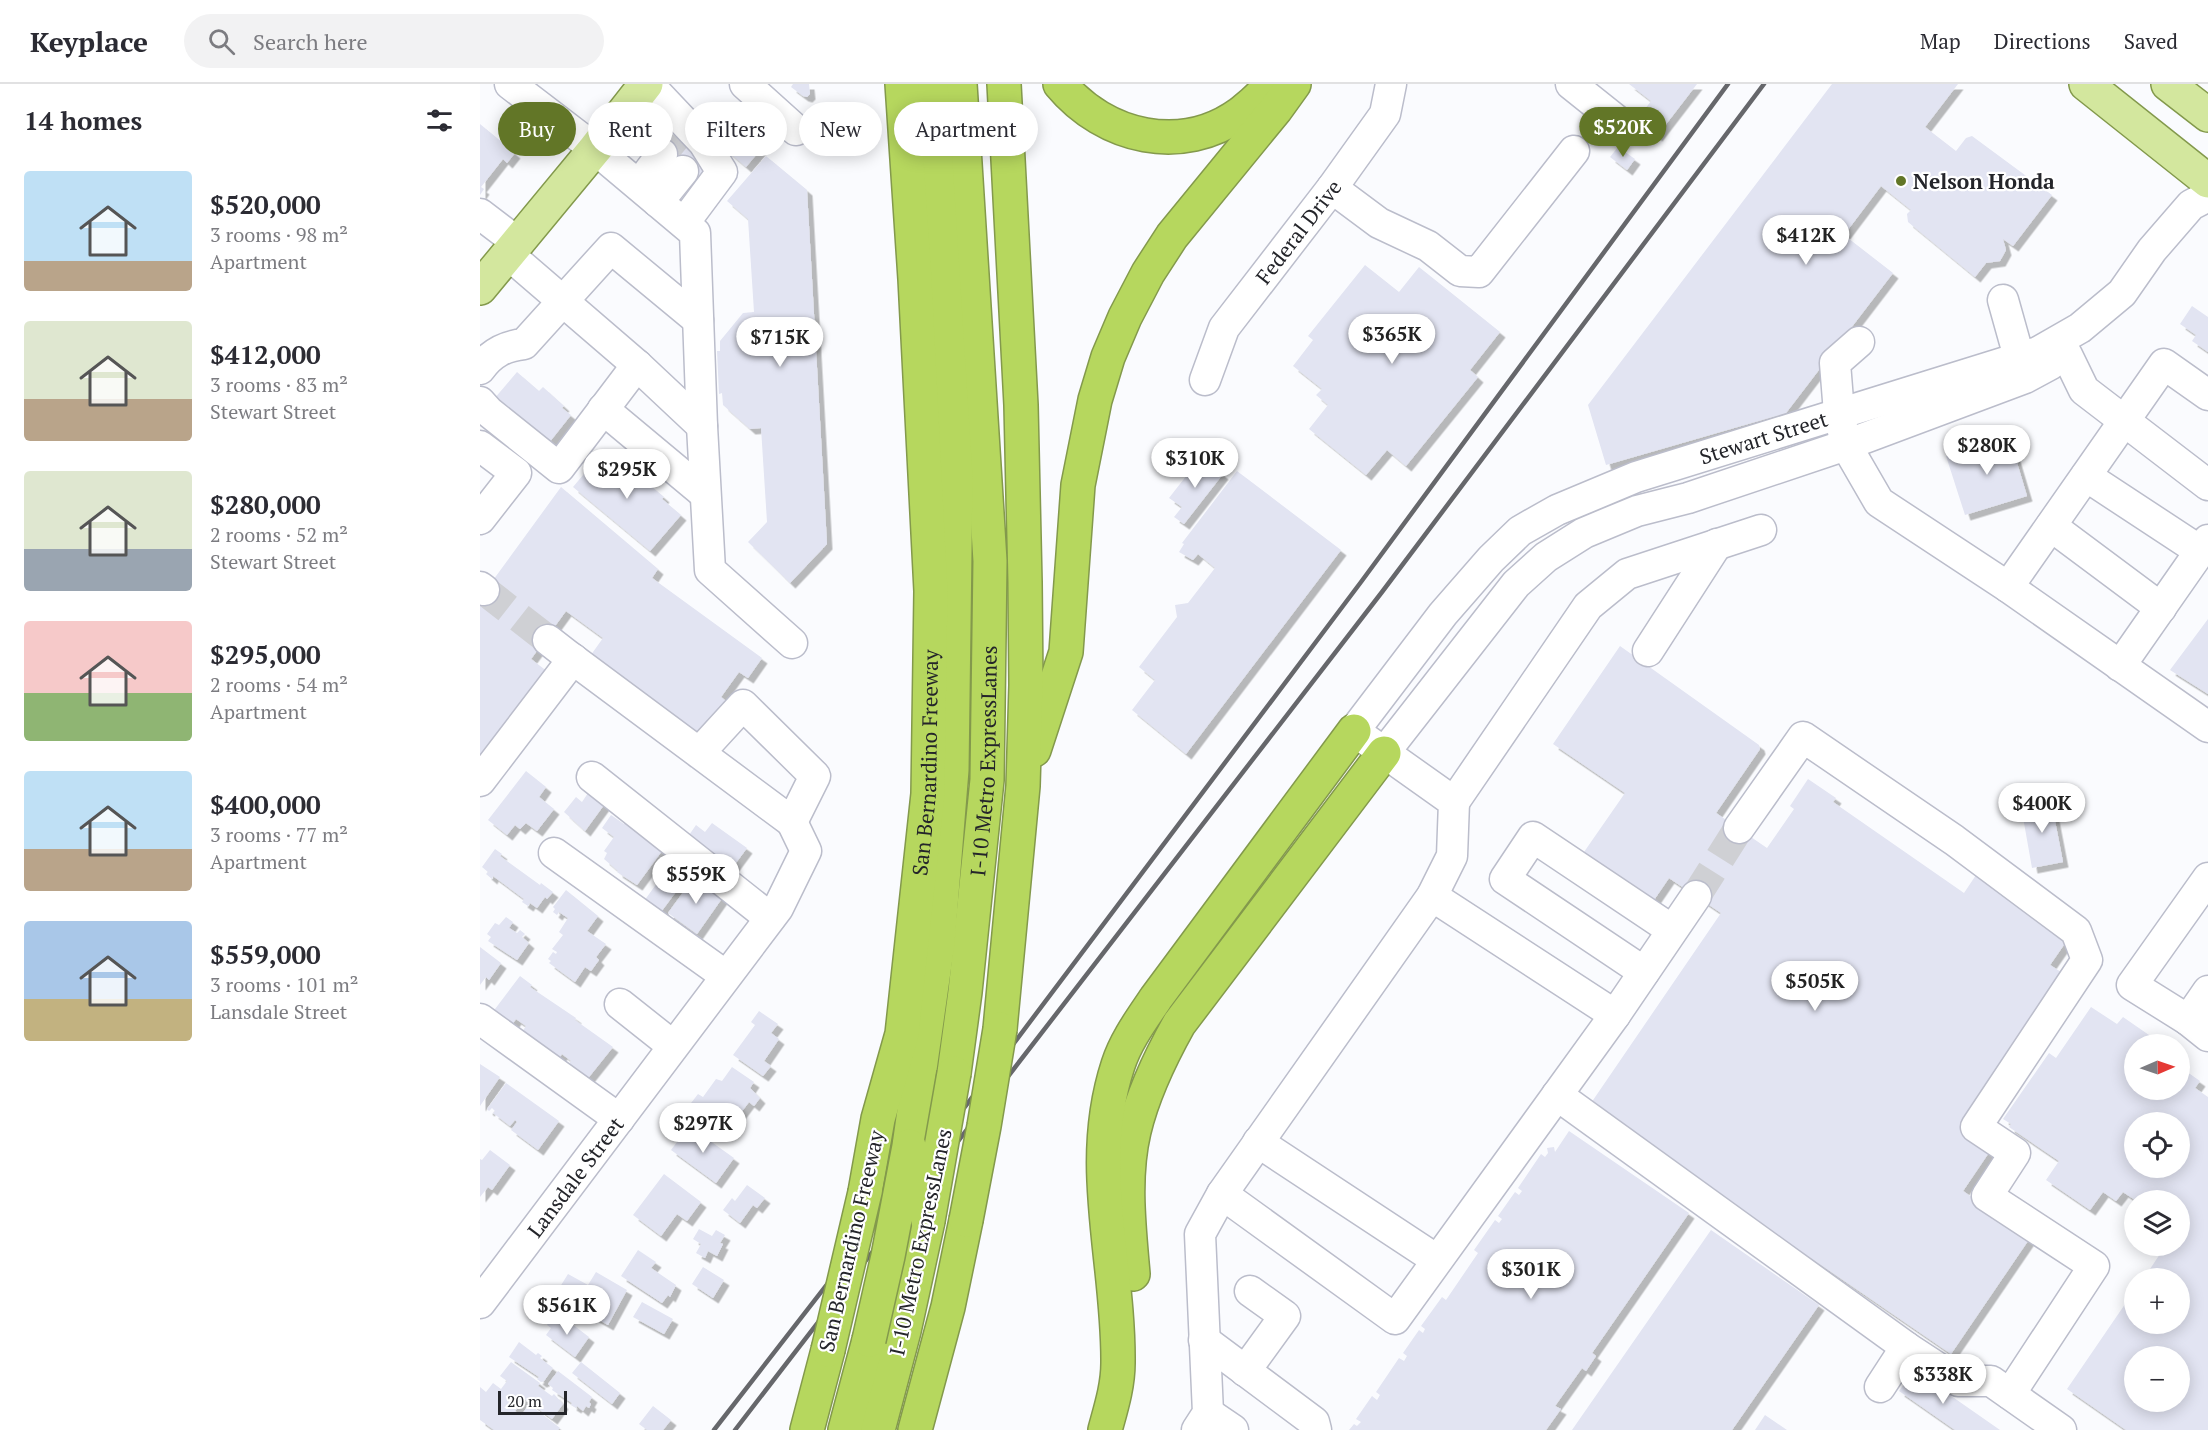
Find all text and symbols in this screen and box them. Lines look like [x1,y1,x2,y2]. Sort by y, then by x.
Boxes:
search box [184,14,604,68]
text: Keyplace [30,23,148,60]
icon: search [205,25,238,58]
text: Search here [253,27,368,56]
text: Map [1920,27,1961,55]
text: Directions [1994,27,2091,55]
text: Saved [2124,27,2178,55]
chip: Buy [498,102,576,156]
chip: Rent [588,102,673,156]
chip: Filters [685,102,787,156]
chip: New [799,102,882,156]
chip: Apartment [894,102,1038,156]
text: 14 homes [24,103,142,137]
icon: filters [423,104,456,137]
pin: $520K [1581,107,1665,158]
text: $520K [1593,113,1653,140]
place label: Nelson Honda [1913,167,2055,195]
street label: Federal Drive [1249,174,1348,290]
marker: Nelson Honda [1894,174,1908,188]
text: $520,000 [210,187,321,221]
icon: home [72,195,144,267]
pin: $412K [1764,215,1848,266]
text: 3 rooms · 98 m² [210,221,348,248]
text: $412K [1776,221,1836,248]
text: Apartment [210,248,307,275]
pin: $365K [1350,314,1434,365]
pin: $715K [738,317,822,368]
text: $365K [1362,320,1422,347]
text: $715K [750,323,810,350]
text: $412,000 [210,337,321,371]
icon: home [72,345,144,417]
text: 3 rooms · 83 m² [210,371,348,398]
text: Stewart Street [210,398,336,425]
street label: Stewart Street [1696,404,1831,470]
pin: $280K [1945,425,2029,476]
text: $280K [1957,431,2017,458]
pin: $310K [1153,438,1237,489]
text: $310K [1165,444,1225,471]
pin: $295K [585,449,669,500]
text: $295K [597,455,657,482]
text: $280,000 [210,487,321,521]
icon: home [72,495,144,567]
text: 2 rooms · 52 m² [210,521,348,548]
text: Stewart Street [210,548,336,575]
text: $295,000 [210,637,321,671]
icon: home [72,645,144,717]
street label: I-10 Metro ExpressLanes [963,645,1003,878]
street label: San Bernardino Freeway [905,649,944,877]
text: 2 rooms · 54 m² [210,671,348,698]
text: Apartment [210,698,307,725]
pin: $400K [2000,783,2084,834]
text: $400,000 [210,787,321,821]
text: $400K [2012,789,2072,816]
icon: home [72,795,144,867]
text: 3 rooms · 77 m² [210,821,348,848]
text: Apartment [210,848,307,875]
pin: $559K [654,854,738,905]
text: $559K [666,860,726,887]
text: $559,000 [210,937,321,971]
icon: home [72,945,144,1017]
pin: $505K [1773,961,1857,1012]
text: $505K [1785,967,1845,994]
text: 3 rooms · 101 m² [210,971,358,998]
text: Lansdale Street [210,998,347,1025]
north arrow [2124,1034,2190,1100]
map controls [2124,1034,2190,1412]
pin: $297K [661,1103,745,1154]
text: $297K [673,1109,733,1136]
street label: Lansdale Street [521,1111,630,1243]
button: locate [2124,1112,2190,1178]
street label: I-10 Metro ExpressLanes [882,1126,958,1358]
street label: San Bernardino Freeway [812,1127,890,1354]
button: layers [2124,1190,2190,1256]
pin: $301K [1489,1249,1573,1300]
text: $301K [1501,1255,1561,1282]
button: + [2124,1268,2190,1334]
pin: $561K [525,1285,609,1336]
text: $561K [537,1291,597,1318]
button: − [2124,1346,2190,1412]
pin: $338K [1901,1354,1985,1405]
text: $338K [1913,1360,1973,1387]
scale bar [498,1388,567,1416]
text: 20 m [507,1390,542,1412]

